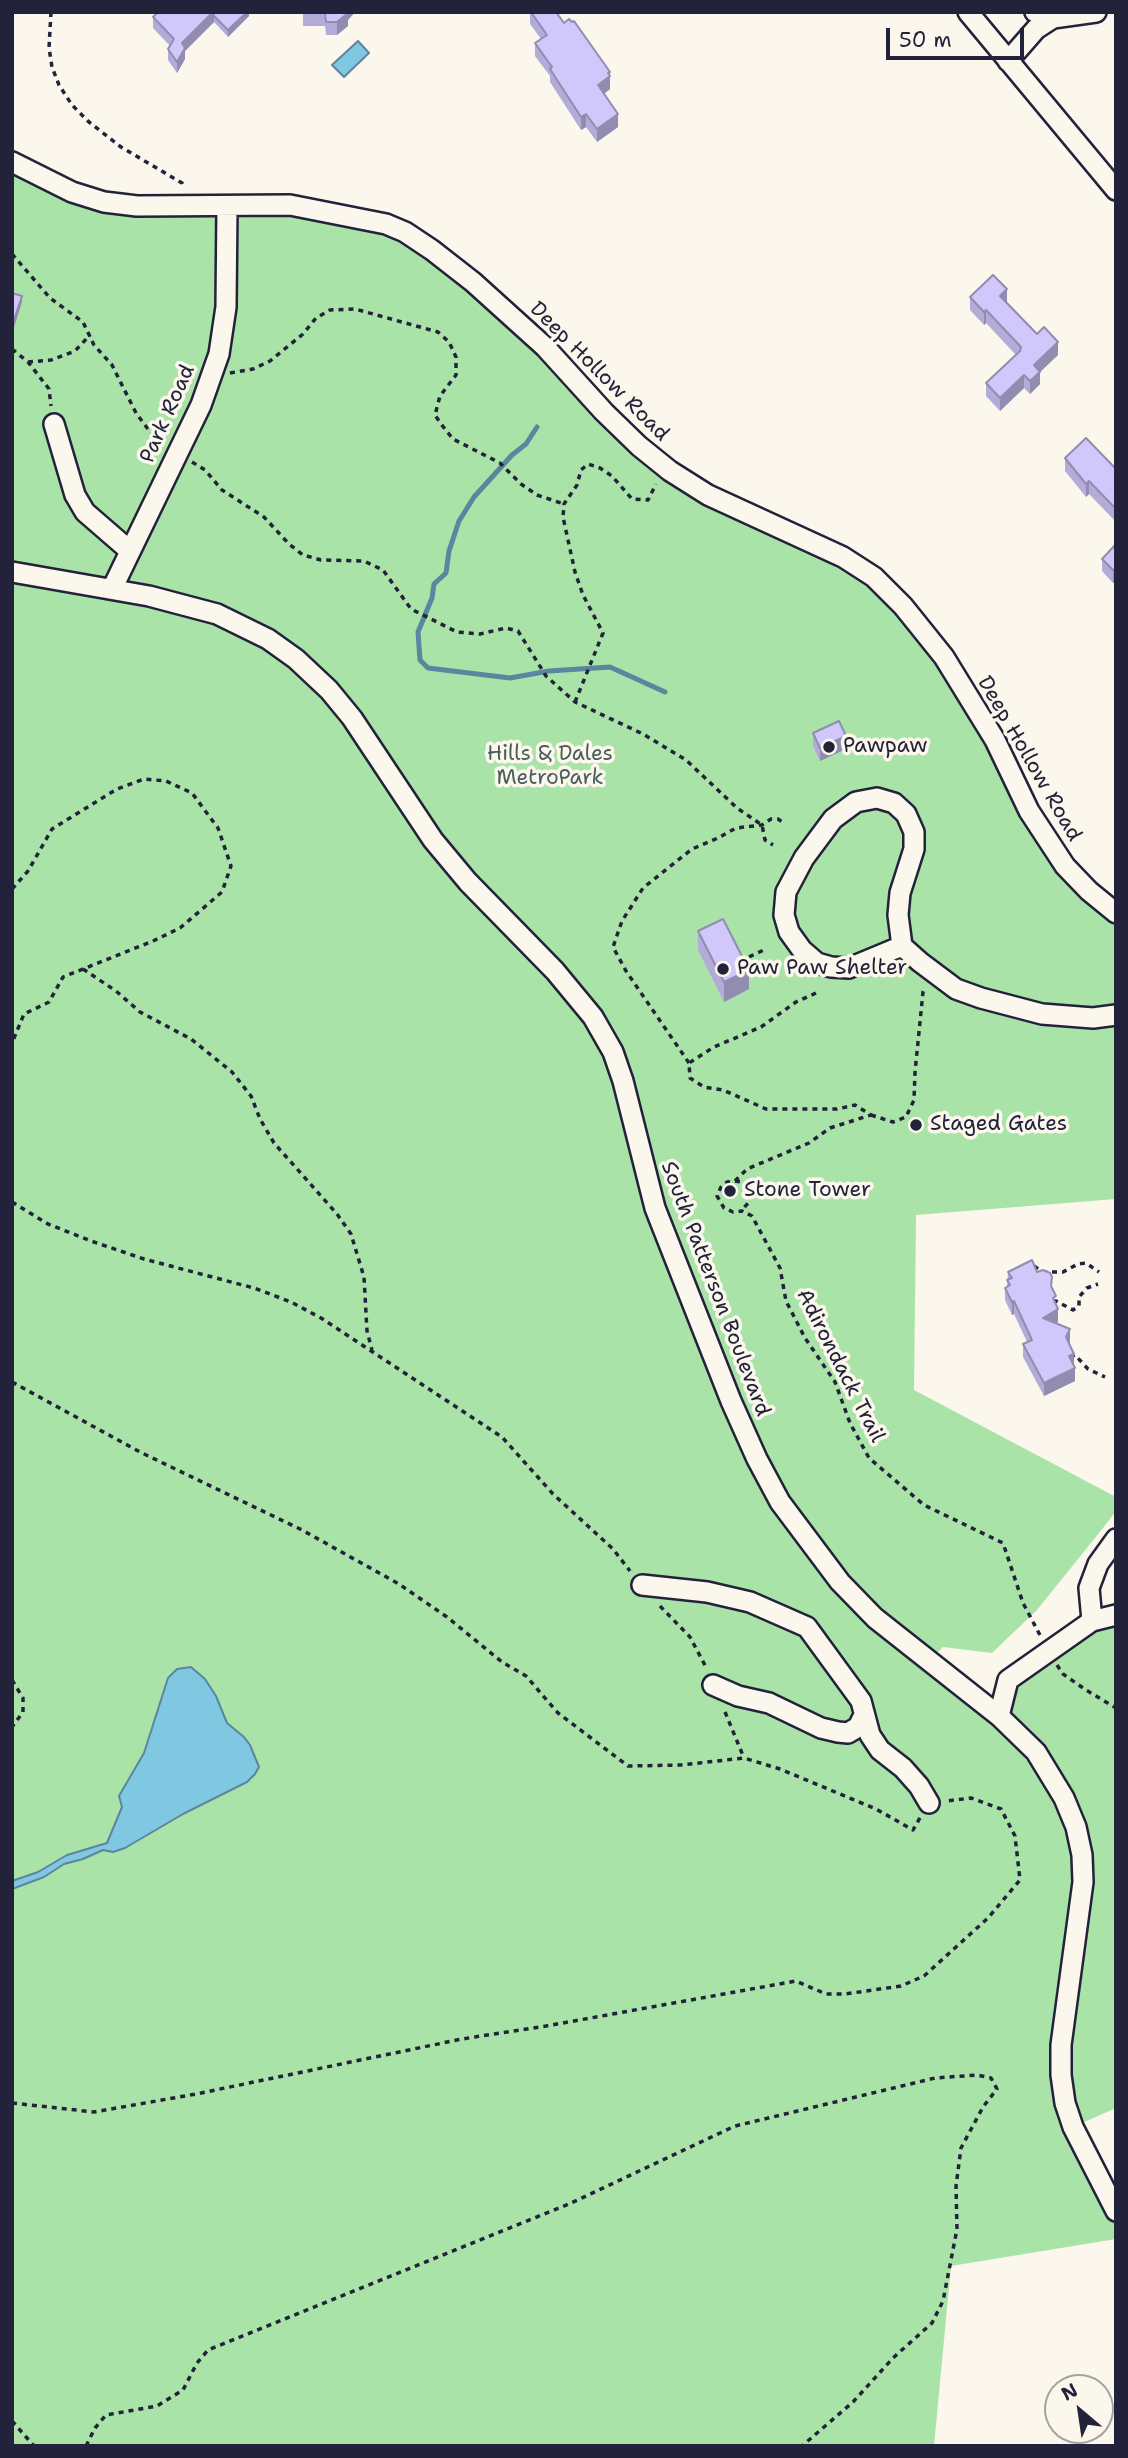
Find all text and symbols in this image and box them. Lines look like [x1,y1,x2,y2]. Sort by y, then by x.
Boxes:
scale bar [890,14,1028,58]
text: 50 m [899,26,952,54]
street label: Deep Hollow Road [524,297,674,447]
street label: Park Road [135,361,201,467]
street label: Deep Hollow Road [971,672,1087,846]
place label: Pawpaw [843,734,928,760]
marker: Pawpaw [821,739,837,755]
park label: Hills & Dales MetroPark [487,742,613,792]
place label: Paw Paw Shelter [737,956,907,982]
marker: Paw Paw Shelter [715,961,731,977]
place label: Staged Gates [930,1112,1067,1138]
marker: Staged Gates [908,1117,924,1133]
street label: South Patterson Boulevard [655,1158,775,1420]
place label: Stone Tower [744,1178,871,1204]
marker: Stone Tower [722,1183,738,1199]
street label: Adirondack Trail [790,1285,890,1447]
north arrow [1044,2374,1114,2444]
text: N [1057,2377,1082,2407]

